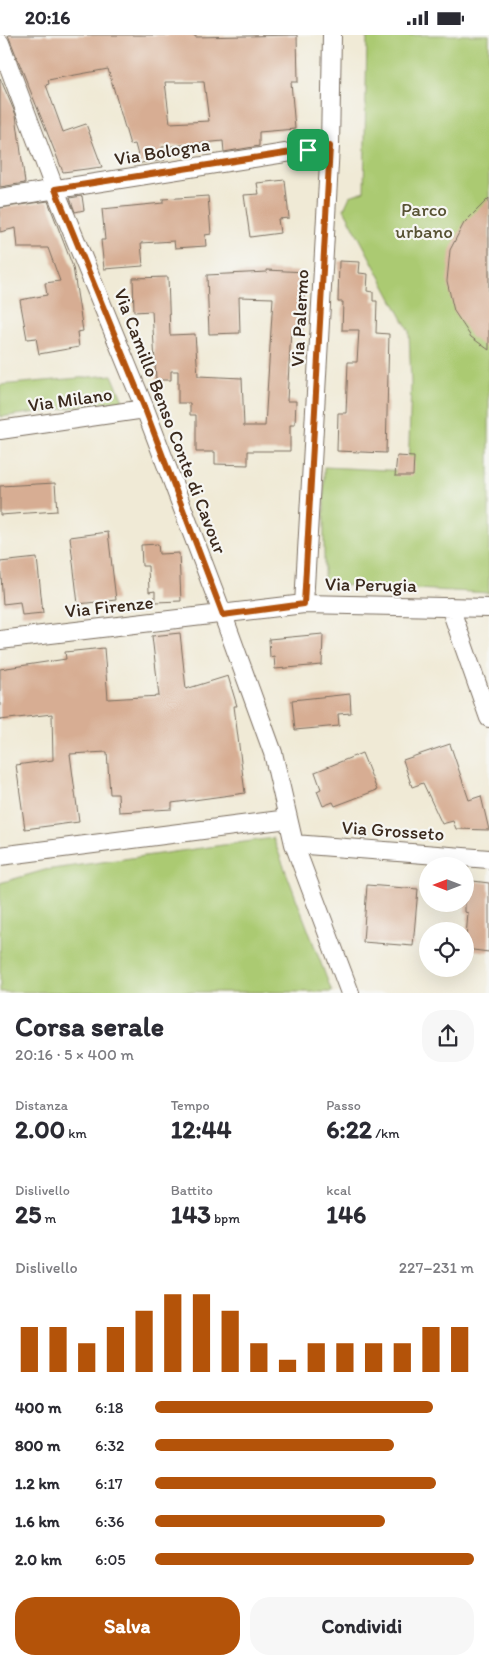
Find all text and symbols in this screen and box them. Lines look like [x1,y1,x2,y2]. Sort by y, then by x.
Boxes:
text: 20:16 [25,6,70,29]
pin [287,129,329,171]
street label: Via Bologna [113,133,211,170]
icon: arrive [294,136,322,164]
park label: Parco urbano [395,198,453,243]
street label: Via Palermo [285,269,314,367]
street label: Via Camillo Benso Conte di Cavour [109,285,232,558]
street label: Via Milano [26,382,114,417]
street label: Via Perugia [325,572,417,597]
street label: Via Firenze [64,590,154,623]
street label: Via Grosseto [341,815,445,846]
north arrow [419,857,474,913]
map controls [419,857,474,977]
button: locate [419,922,474,977]
text: Corsa serale [15,1009,164,1043]
button: share [422,1010,474,1062]
text: 20:16 · 5 × 400 m [15,1045,134,1064]
text: Distanza [15,1097,68,1114]
text: Tempo [171,1097,210,1114]
text: Passo [326,1097,361,1114]
text: 2.00 [15,1114,65,1144]
text: 12:44 [171,1114,232,1144]
text: 6:22 [326,1114,372,1144]
text: km [65,1125,87,1142]
text: /km [372,1125,400,1142]
text: Dislivello [15,1182,70,1199]
text: Battito [171,1182,213,1199]
text: kcal [326,1182,351,1199]
text: 25 [15,1199,41,1229]
text: 143 [171,1199,211,1229]
text: 146 [326,1199,366,1229]
text: m [41,1210,56,1227]
text: bpm [211,1210,240,1227]
text: Dislivello [15,1258,78,1277]
text: 227–231 m [399,1258,474,1277]
text: 400 m [15,1398,61,1417]
text: 6:18 [95,1398,124,1417]
text: 800 m [15,1436,61,1455]
text: 6:32 [95,1436,125,1455]
text: 1.2 km [15,1474,60,1493]
text: 6:17 [95,1474,123,1493]
text: 1.6 km [15,1512,60,1531]
text: 6:36 [95,1512,125,1531]
text: 2.0 km [15,1550,62,1569]
text: 6:05 [95,1550,126,1569]
button: Salva [15,1597,240,1655]
button: Condividi [250,1597,474,1655]

